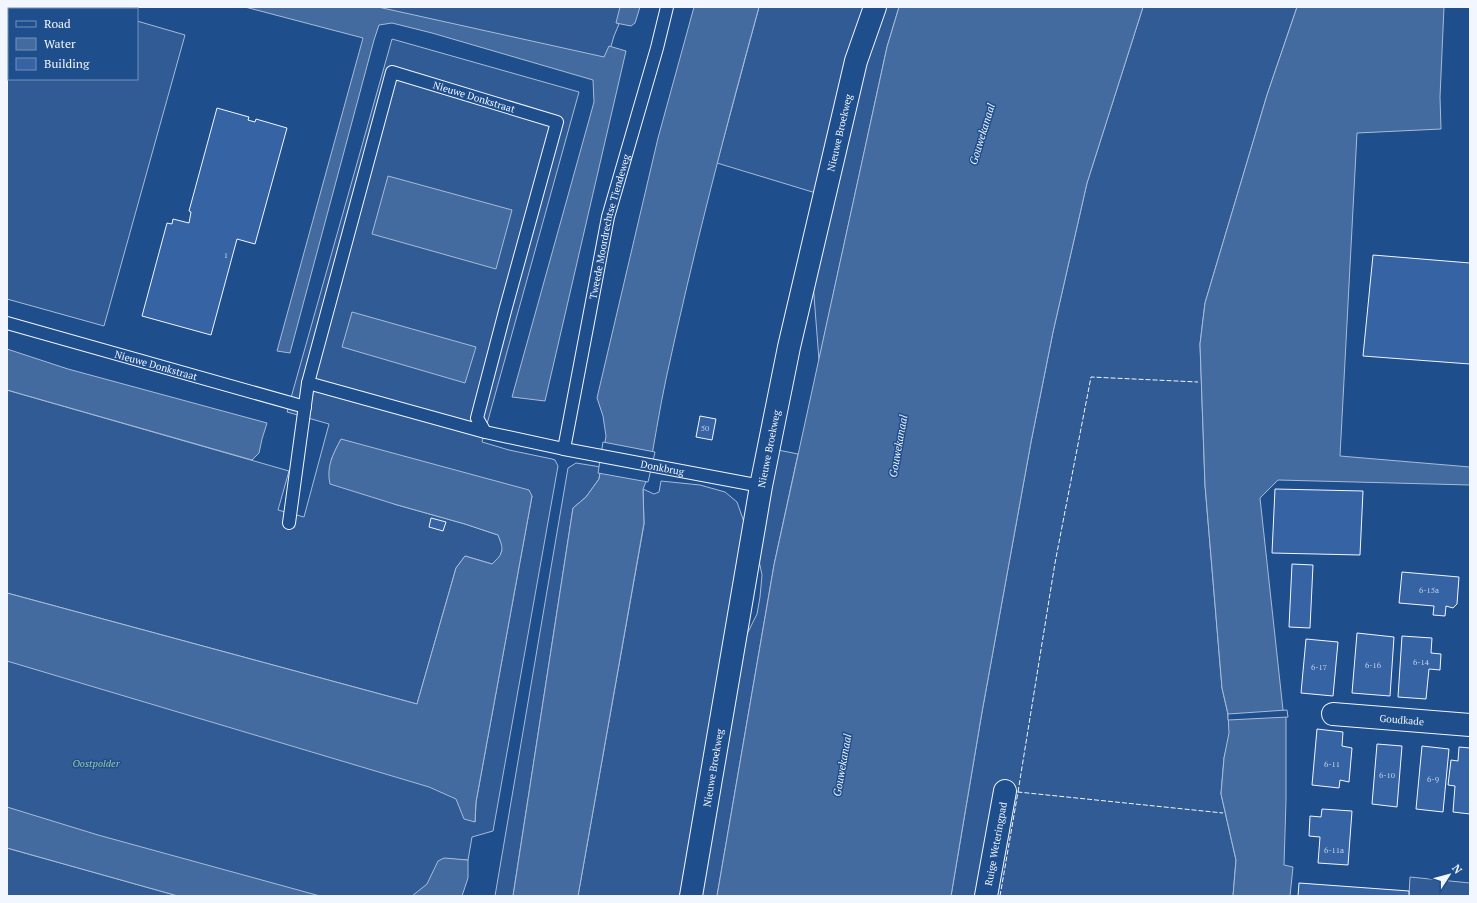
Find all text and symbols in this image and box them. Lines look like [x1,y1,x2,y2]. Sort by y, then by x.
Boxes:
legend [8,8,138,80]
text: Road [44,16,71,31]
text: Water [44,36,76,51]
text: Building [44,56,90,71]
street label: Nieuwe Donkstraat [431,78,517,116]
street label: Nieuwe Broekweg [824,92,855,172]
water label: Gouwekanaal [966,102,998,166]
street label: Tweede Moordrechtse Tiendeweg [586,152,633,300]
house number: 1 [224,250,228,260]
street label: Nieuwe Donkstraat [113,347,199,383]
street label: Nieuwe Broekweg [754,408,783,489]
water label: Gouwekanaal [886,414,910,478]
house number: 50 [701,423,709,433]
street label: Donkbrug [640,457,686,478]
house number: 6-15a [1419,585,1439,595]
house number: 6-14 [1413,657,1430,667]
house number: 6-16 [1365,660,1382,670]
house number: 6-17 [1311,662,1327,672]
street label: Goudkade [1379,711,1425,728]
street label: Nieuwe Broekweg [700,727,726,808]
water label: Gouwekanaal [830,733,854,797]
park label: Oostpolder [73,757,121,770]
house number: 6-11 [1324,759,1340,769]
house number: 6-10 [1379,770,1395,780]
house number: 6-9 [1427,774,1439,784]
street label: Ruige Weteringpad [981,801,1009,887]
house number: 6-11a [1324,845,1344,855]
north arrow [1429,855,1469,895]
text: N [1449,862,1466,877]

